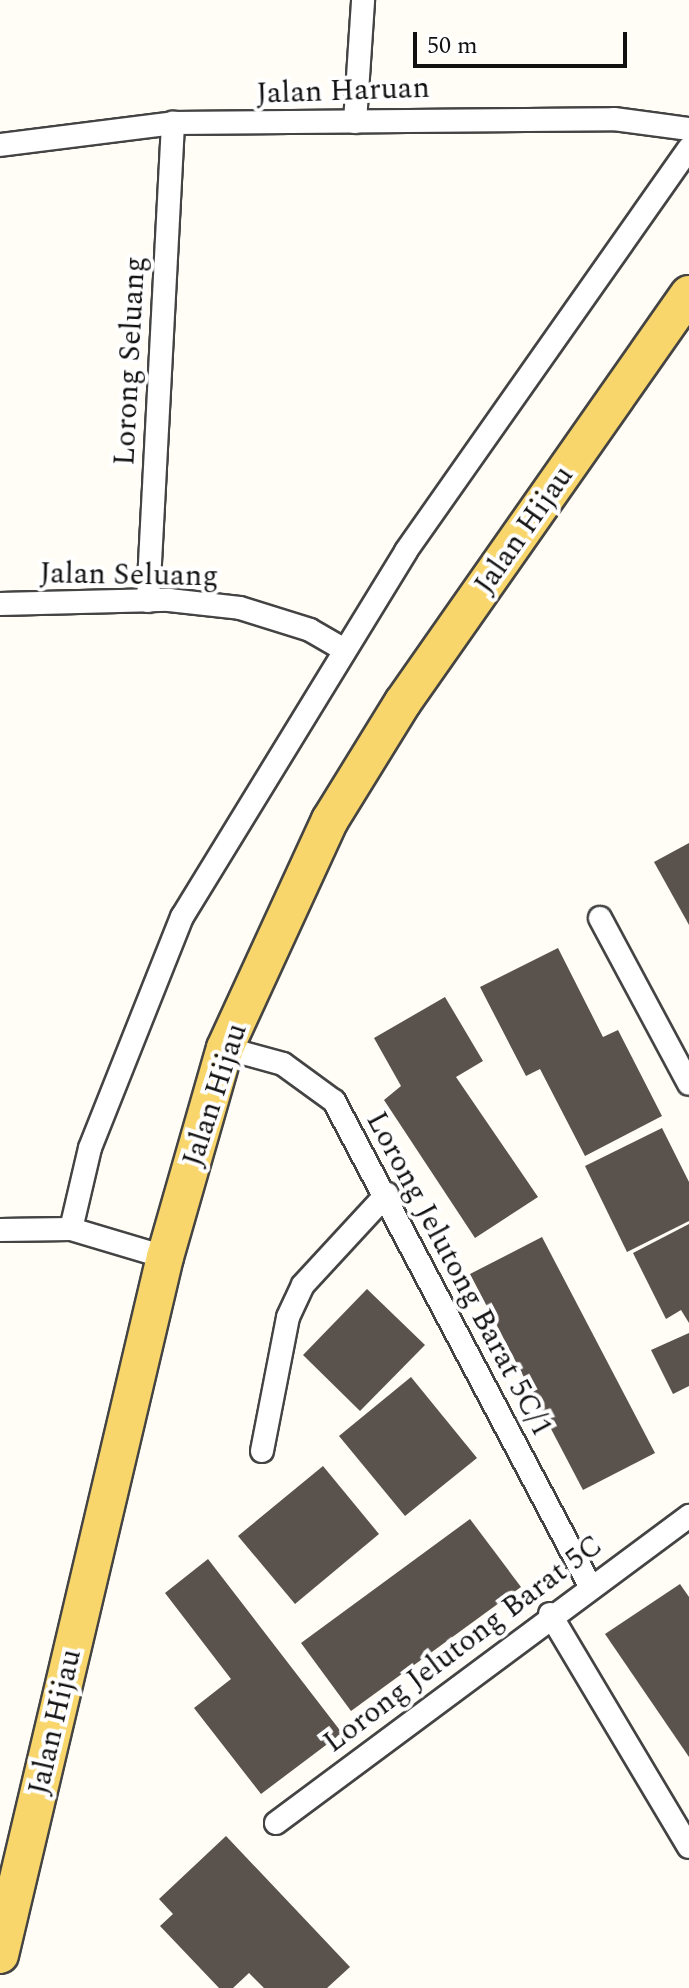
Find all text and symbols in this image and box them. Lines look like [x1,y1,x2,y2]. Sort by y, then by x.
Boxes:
scale bar [417,16,631,66]
text: 50 m [427,28,478,64]
street label: Jalan Haruan [256,70,430,112]
street label: Lorong Seluang [107,255,153,467]
street label: Jalan Hijau [467,459,581,601]
street label: Jalan Seluang [39,555,219,595]
street label: Jalan Hijau [175,1019,255,1171]
street label: Lorong Jelutong Barat 5C/1 [358,1106,560,1442]
street label: Lorong Jelutong Barat 5C [316,1527,610,1761]
street label: Jalan Hijau [21,1646,89,1798]

